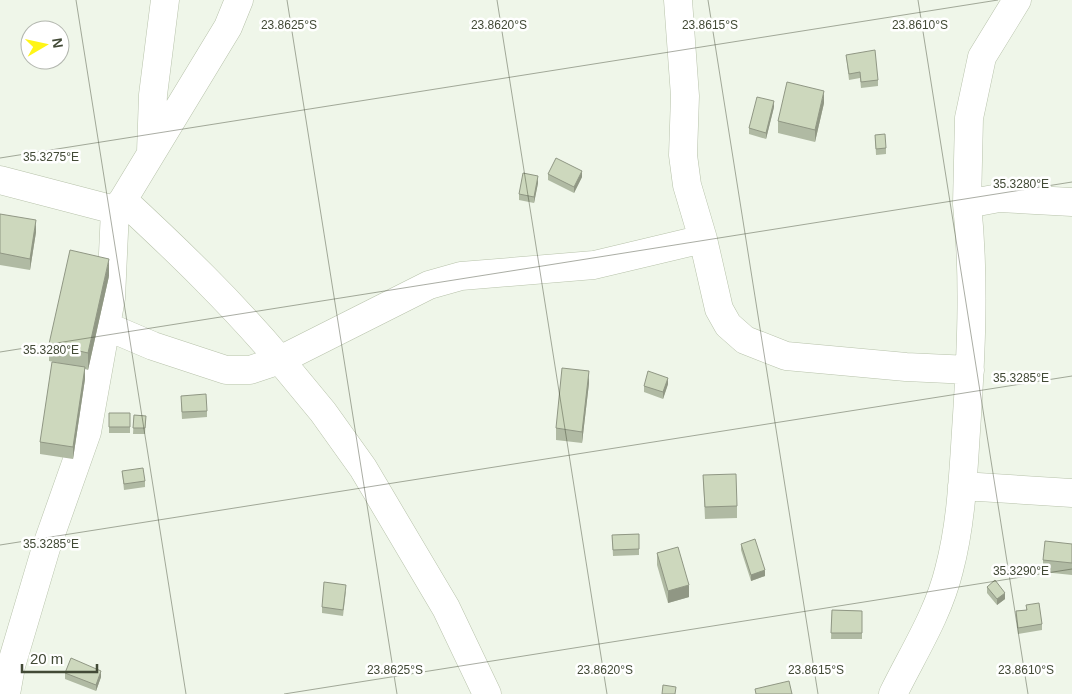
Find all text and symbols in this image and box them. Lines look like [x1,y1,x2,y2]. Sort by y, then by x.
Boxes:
text: 23.8625°S [261,18,317,32]
text: 23.8620°S [471,18,527,32]
text: 23.8615°S [682,18,738,32]
text: 23.8610°S [892,18,948,32]
north arrow [20,20,70,70]
text: N [49,37,67,49]
text: 35.3275°E [23,150,79,164]
text: 35.3280°E [993,177,1049,191]
text: 35.3280°E [23,343,79,357]
text: 35.3285°E [993,371,1049,385]
text: 35.3285°E [23,537,79,551]
text: 35.3290°E [993,564,1049,578]
scale bar [22,642,98,674]
text: 20 m [30,650,63,667]
text: 23.8625°S [367,663,423,677]
text: 23.8620°S [577,663,633,677]
text: 23.8615°S [788,663,844,677]
text: 23.8610°S [998,663,1054,677]

